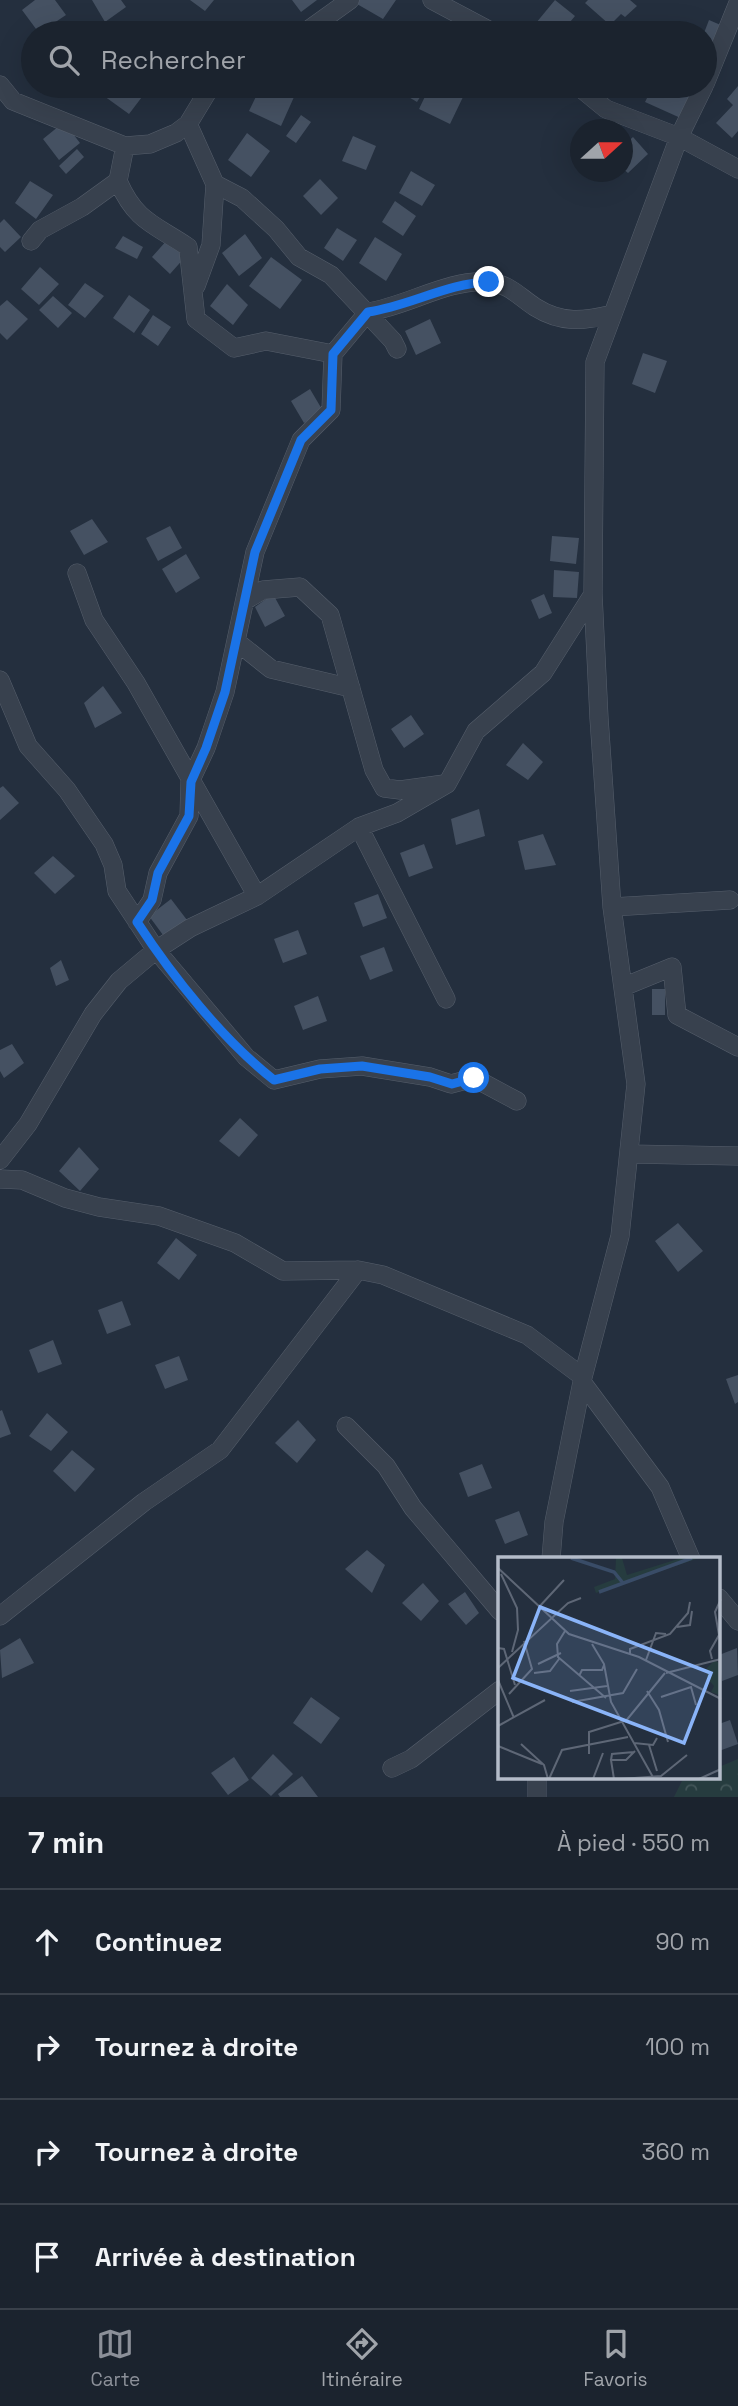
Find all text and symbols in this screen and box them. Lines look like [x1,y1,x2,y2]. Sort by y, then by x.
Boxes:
search box [21,21,717,98]
icon: search [45,41,83,79]
text: Rechercher [101,43,246,77]
north arrow [570,119,633,182]
route end [473,266,504,297]
route start [458,1062,489,1093]
inset map [498,1557,720,1780]
text: 7 min [28,1823,104,1862]
text: À pied · 550 m [557,1828,710,1858]
icon: ahead [28,1923,66,1961]
text: Continuez [95,1925,222,1959]
text: 90 m [655,1927,710,1957]
icon: right [28,2028,66,2066]
text: Tournez à droite [95,2030,298,2064]
text: 100 m [645,2032,710,2062]
icon: right [28,2133,66,2171]
text: Tournez à droite [95,2135,298,2169]
text: 360 m [642,2137,710,2167]
icon: arrive [28,2238,66,2276]
text: Arrivée à destination [95,2240,356,2274]
tab: Carte [90,2325,140,2392]
tab: Itinéraire [321,2325,403,2392]
tab: Favoris [584,2325,648,2392]

